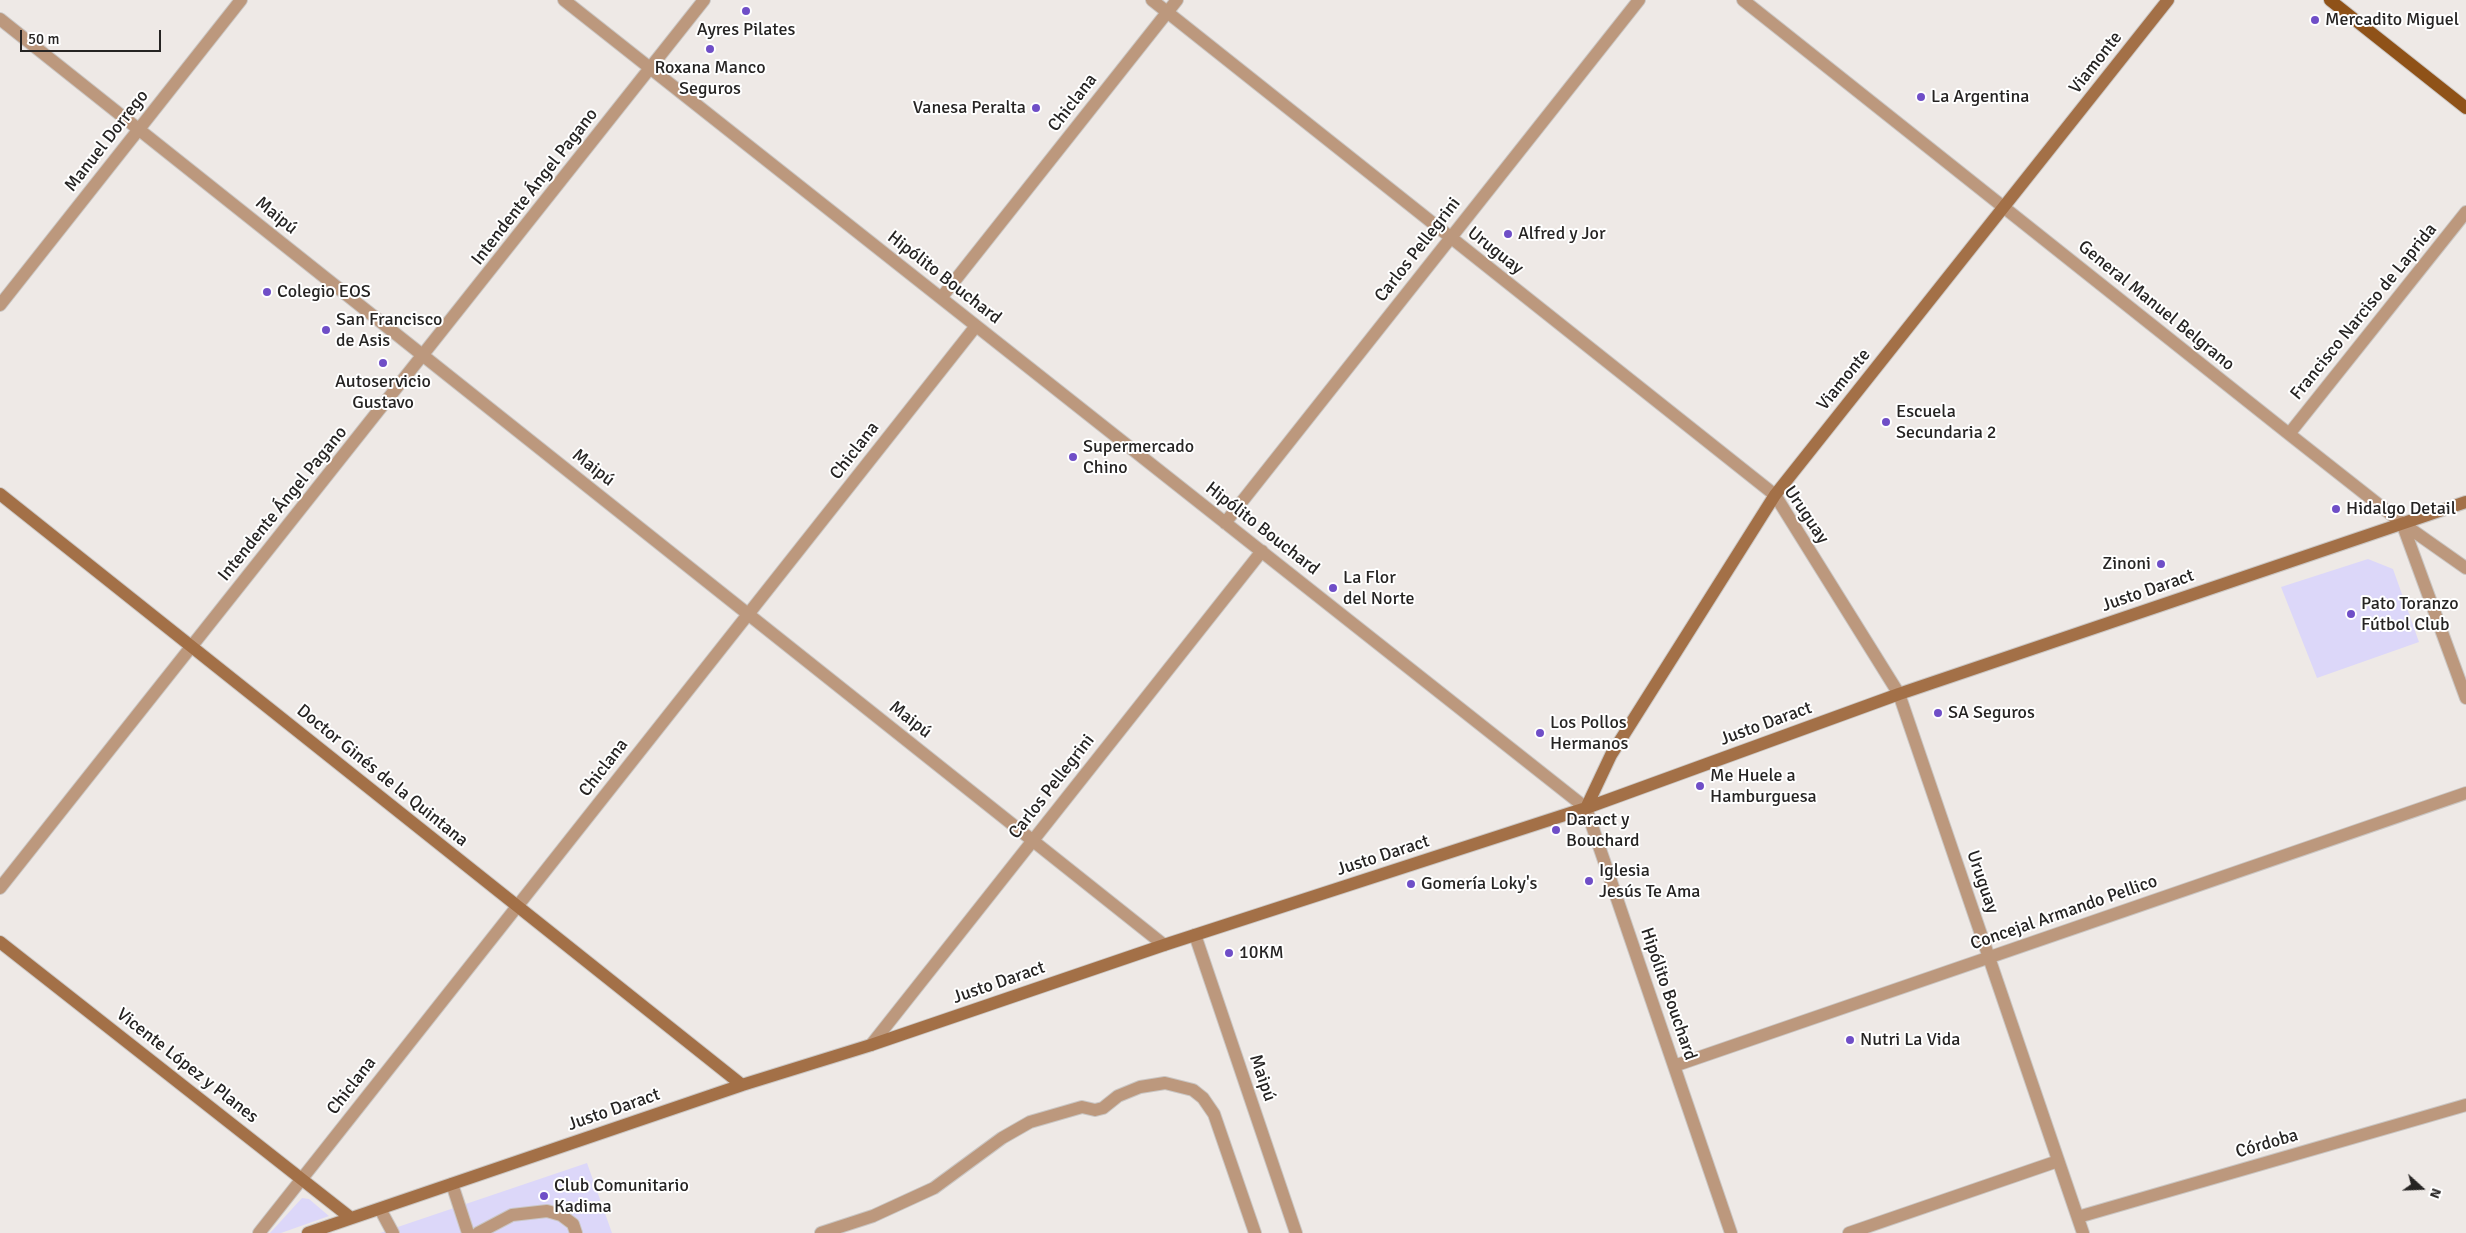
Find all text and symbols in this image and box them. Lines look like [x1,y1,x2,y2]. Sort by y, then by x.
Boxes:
marker: Ayres Pilates [740,5,752,17]
place label: Mercadito Miguel [2325,9,2459,31]
marker: Mercadito Miguel [2309,14,2321,26]
place label: Ayres Pilates [697,19,795,41]
scale bar [22,20,164,52]
street label: Viamonte [2065,28,2127,98]
text: 50 m [28,30,59,48]
marker: Roxana Manco Seguros [704,43,716,55]
place label: Roxana Manco Seguros [654,57,766,100]
street label: Chiclana [1044,70,1102,136]
street label: Manuel Dorrego [61,86,153,196]
place label: La Argentina [1931,86,2029,108]
marker: La Argentina [1915,91,1927,103]
place label: Vanesa Peralta [913,97,1026,119]
marker: Vanesa Peralta [1030,102,1042,114]
street label: Intendente Ángel Pagano [467,104,603,270]
street label: Maipú [251,193,301,239]
street label: Carlos Pellegrini [1370,193,1466,307]
street label: Francisco Narciso de Laprida [2286,219,2442,405]
street label: Uruguay [1463,222,1527,280]
place label: Alfred y Jor [1518,223,1606,245]
street label: Hipólito Bouchard [883,227,1005,329]
marker: Alfred y Jor [1502,228,1514,240]
street label: General Manuel Belgrano [2073,236,2239,376]
place label: Colegio EOS [277,281,371,303]
marker: Colegio EOS [261,286,273,298]
place label: San Francisco de Asis [336,309,442,352]
marker: San Francisco de Asis [320,324,332,336]
street label: Viamonte [1813,345,1875,415]
marker: Autoservicio Gustavo [377,357,389,369]
place label: Autoservicio Gustavo [335,371,431,414]
place label: Escuela Secundaria 2 [1896,401,1996,444]
marker: Escuela Secundaria 2 [1880,416,1892,428]
street label: Chiclana [826,418,884,484]
street label: Intendente Ángel Pagano [214,422,352,586]
place label: Supermercado Chino [1083,436,1194,478]
street label: Maipú [567,445,619,491]
marker: Supermercado Chino [1067,451,1079,463]
street label: Hipólito Bouchard [1201,478,1323,580]
street label: Uruguay [1779,482,1833,548]
place label: Hidalgo Detail [2346,498,2456,520]
marker: Hidalgo Detail [2330,503,2342,515]
place label: Zinoni [2102,553,2151,575]
marker: Zinoni [2155,558,2167,570]
street label: Justo Daract [2099,565,2197,617]
place label: La Flor del Norte [1343,567,1415,610]
marker: La Flor del Norte [1327,582,1339,594]
place label: Pato Toranzo Fútbol Club [2361,593,2458,636]
marker: Pato Toranzo Fútbol Club [2345,608,2357,620]
street label: Maipú [884,697,936,743]
street label: Justo Daract [1717,697,1815,751]
street label: Doctor Ginés de la Quintana [292,700,472,852]
place label: SA Seguros [1948,702,2035,724]
marker: SA Seguros [1932,707,1944,719]
place label: Los Pollos Hermanos [1550,712,1628,754]
marker: Los Pollos Hermanos [1534,727,1546,739]
street label: Carlos Pellegrini [1004,730,1100,844]
street label: Chiclana [575,735,633,801]
place label: Me Huele a Hamburguesa [1710,765,1817,808]
marker: Me Huele a Hamburguesa [1694,780,1706,792]
place label: Daract y Bouchard [1566,809,1639,852]
marker: Daract y Bouchard [1550,824,1562,836]
street label: Justo Daract [1334,831,1432,881]
street label: Uruguay [1961,848,2003,916]
place label: Iglesia Jesús Te Ama [1599,860,1700,902]
street label: Concejal Armando Pellico [1968,871,2160,955]
place label: Gomería Loky's [1421,873,1537,895]
marker: Iglesia Jesús Te Ama [1583,875,1595,887]
marker: Gomería Loky's [1405,878,1417,890]
street label: Hipólito Bouchard [1635,925,1701,1063]
place label: 10KM [1239,942,1284,964]
marker: 10KM [1223,947,1235,959]
street label: Justo Daract [950,957,1048,1009]
street label: Vicente López y Planes [112,1004,262,1128]
place label: Nutri La Vida [1860,1029,1960,1051]
marker: Nutri La Vida [1844,1034,1856,1046]
street label: Maipú [1244,1052,1280,1104]
street label: Chiclana [323,1053,381,1119]
street label: Justo Daract [565,1084,663,1136]
street label: Córdoba [2233,1125,2301,1163]
north arrow [2396,1163,2446,1213]
place label: Club Comunitario Kadima [554,1175,689,1218]
text: N [2426,1186,2445,1201]
marker: Club Comunitario Kadima [538,1190,550,1202]

